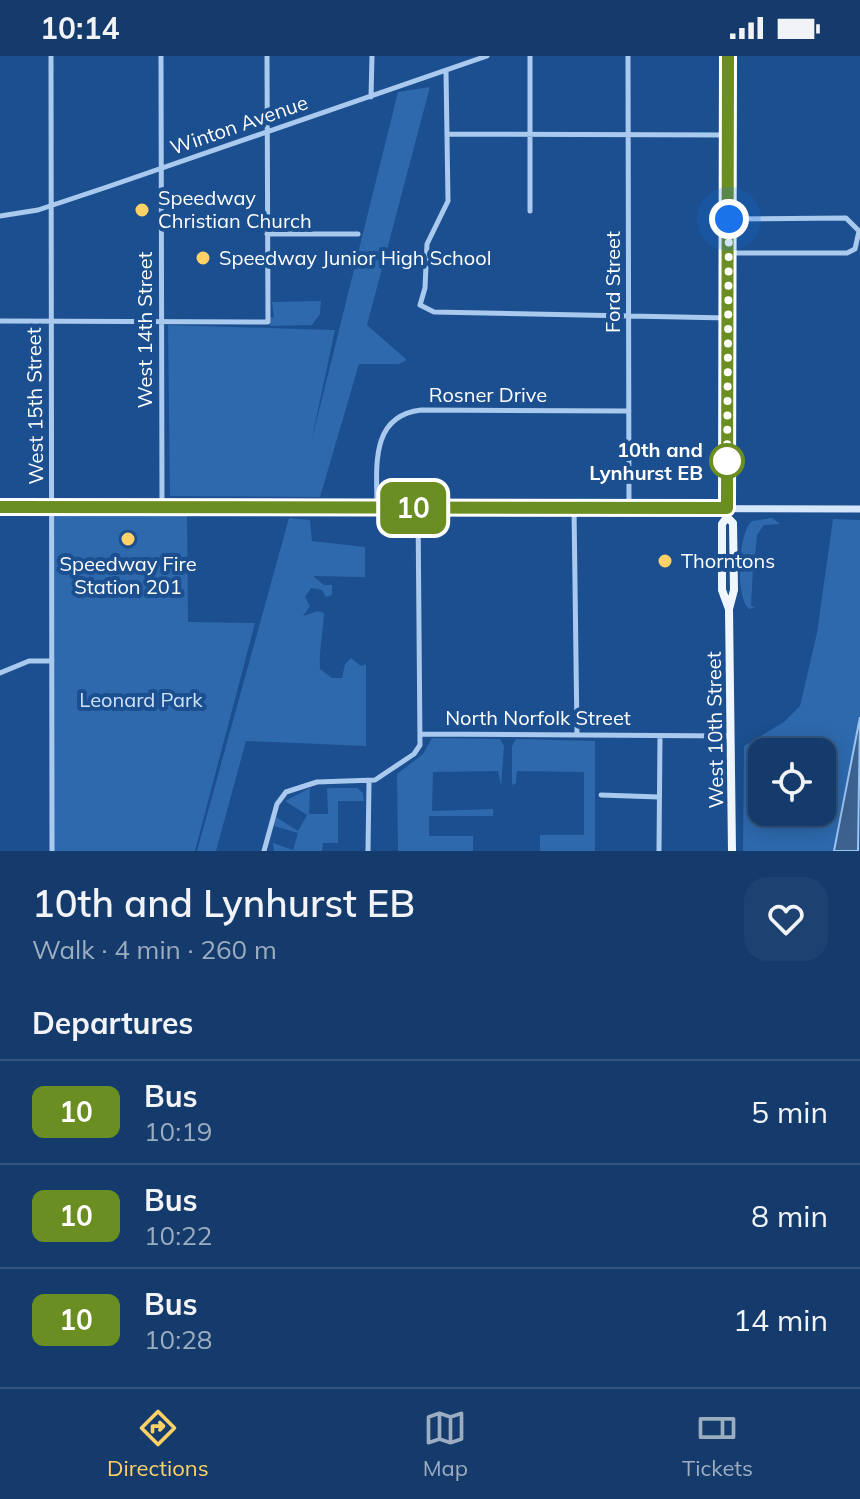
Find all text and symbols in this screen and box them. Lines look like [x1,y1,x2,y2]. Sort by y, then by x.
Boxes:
text: 10:14 [40,9,119,47]
street label: Winton Avenue [167,89,311,160]
place label: Speedway Christian Church [158,185,312,233]
your location [709,199,749,239]
marker: Speedway Christian Church [133,201,151,219]
street label: Ford Street [600,231,625,333]
place label: Speedway Junior High School [219,245,491,270]
marker: Speedway Junior High School [194,249,212,267]
street label: West 14th Street [132,251,157,409]
street label: West 15th Street [21,327,48,485]
street label: Rosner Drive [429,382,547,407]
place label: 10th and Lynhurst EB [589,437,703,485]
marker: 10th and Lynhurst EB [710,444,744,478]
line badge: 10 [377,482,449,534]
text: 10 [396,490,430,525]
marker: Speedway Fire Station 201 [119,530,137,548]
place label: Thorntons [681,548,775,573]
place label: Speedway Fire Station 201 [59,551,197,599]
marker: Thorntons [656,552,674,570]
street label: West 10th Street [701,651,728,809]
park label: Leonard Park [79,687,203,712]
street label: North Norfolk Street [445,705,631,730]
map controls [748,738,836,826]
button: locate [748,738,836,826]
button: heart [744,877,828,961]
text: 10th and Lynhurst EB [32,879,415,927]
text: Walk · 4 min · 260 m [32,933,277,966]
text: Departures [32,1004,193,1042]
text: Bus [144,1077,198,1115]
text: 5 min [751,1093,828,1131]
text: 10 [59,1094,93,1129]
text: 10:19 [144,1115,212,1148]
text: Bus [144,1181,198,1219]
text: 8 min [751,1197,828,1235]
text: 10 [59,1198,93,1233]
text: 10:22 [144,1219,212,1252]
text: Bus [144,1285,198,1323]
text: 14 min [733,1301,828,1339]
text: 10 [59,1302,93,1337]
text: 10:28 [144,1323,212,1356]
tab: Directions [107,1406,209,1482]
tab: Map [423,1406,468,1482]
tab: Tickets [682,1406,753,1482]

